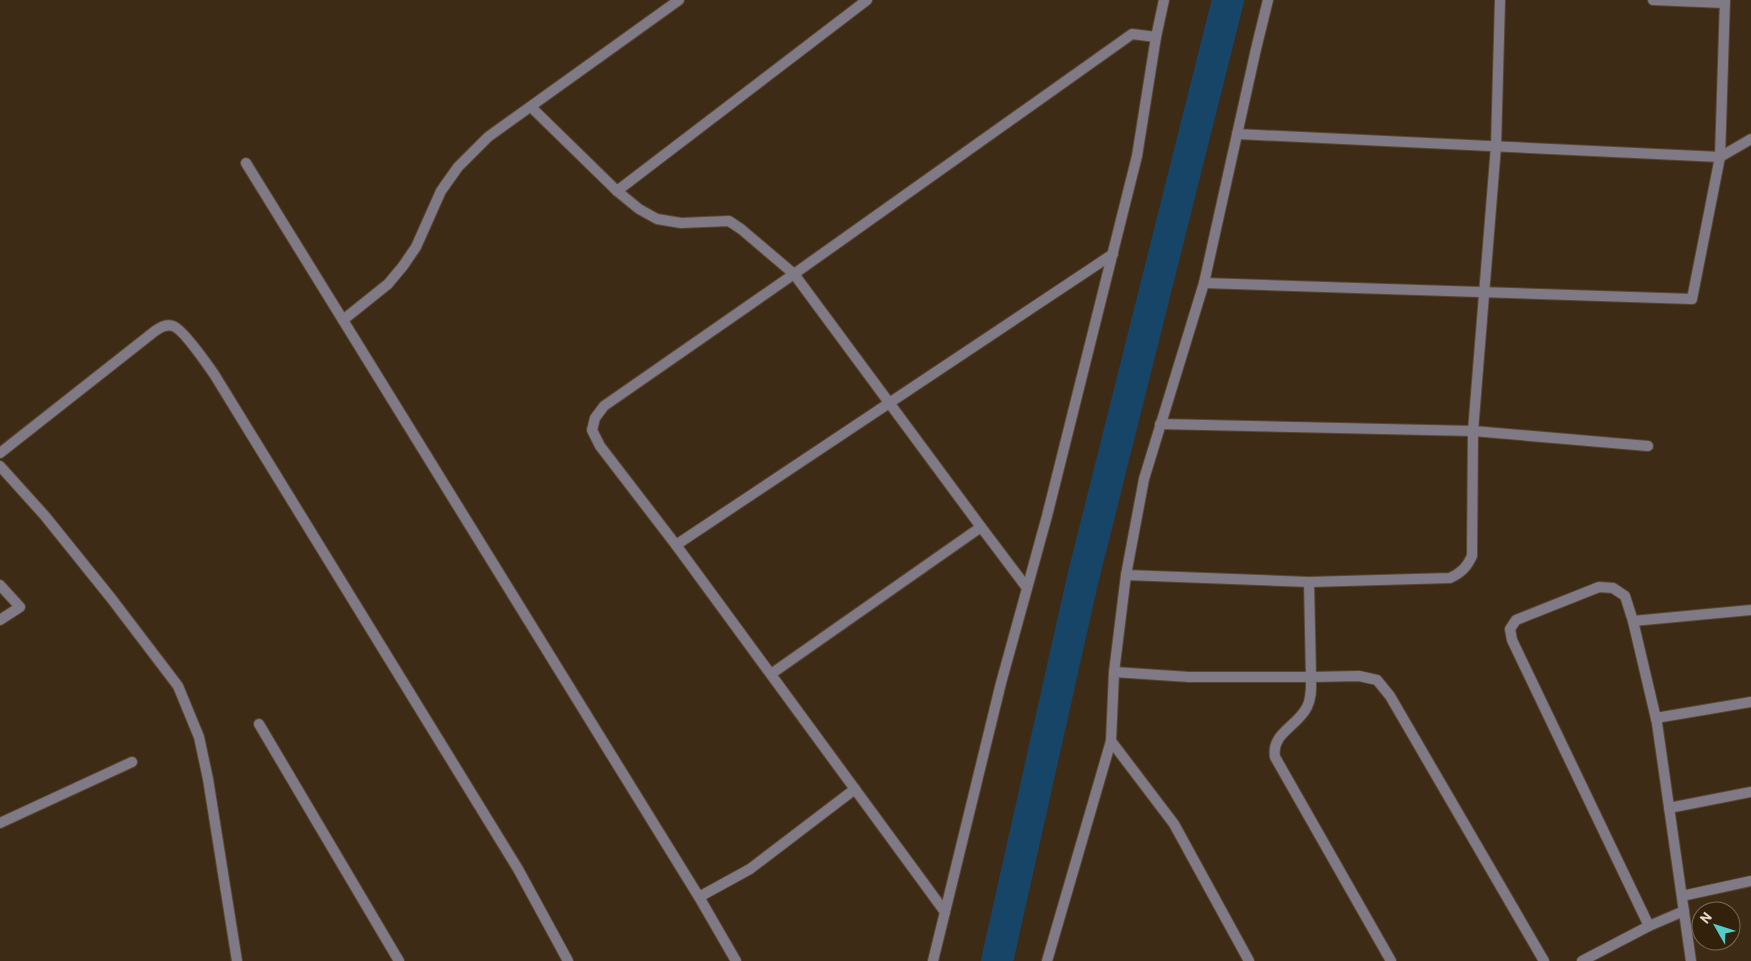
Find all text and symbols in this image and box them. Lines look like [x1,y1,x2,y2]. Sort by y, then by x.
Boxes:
north arrow [1691,901,1741,951]
text: N [1696,909,1715,926]

